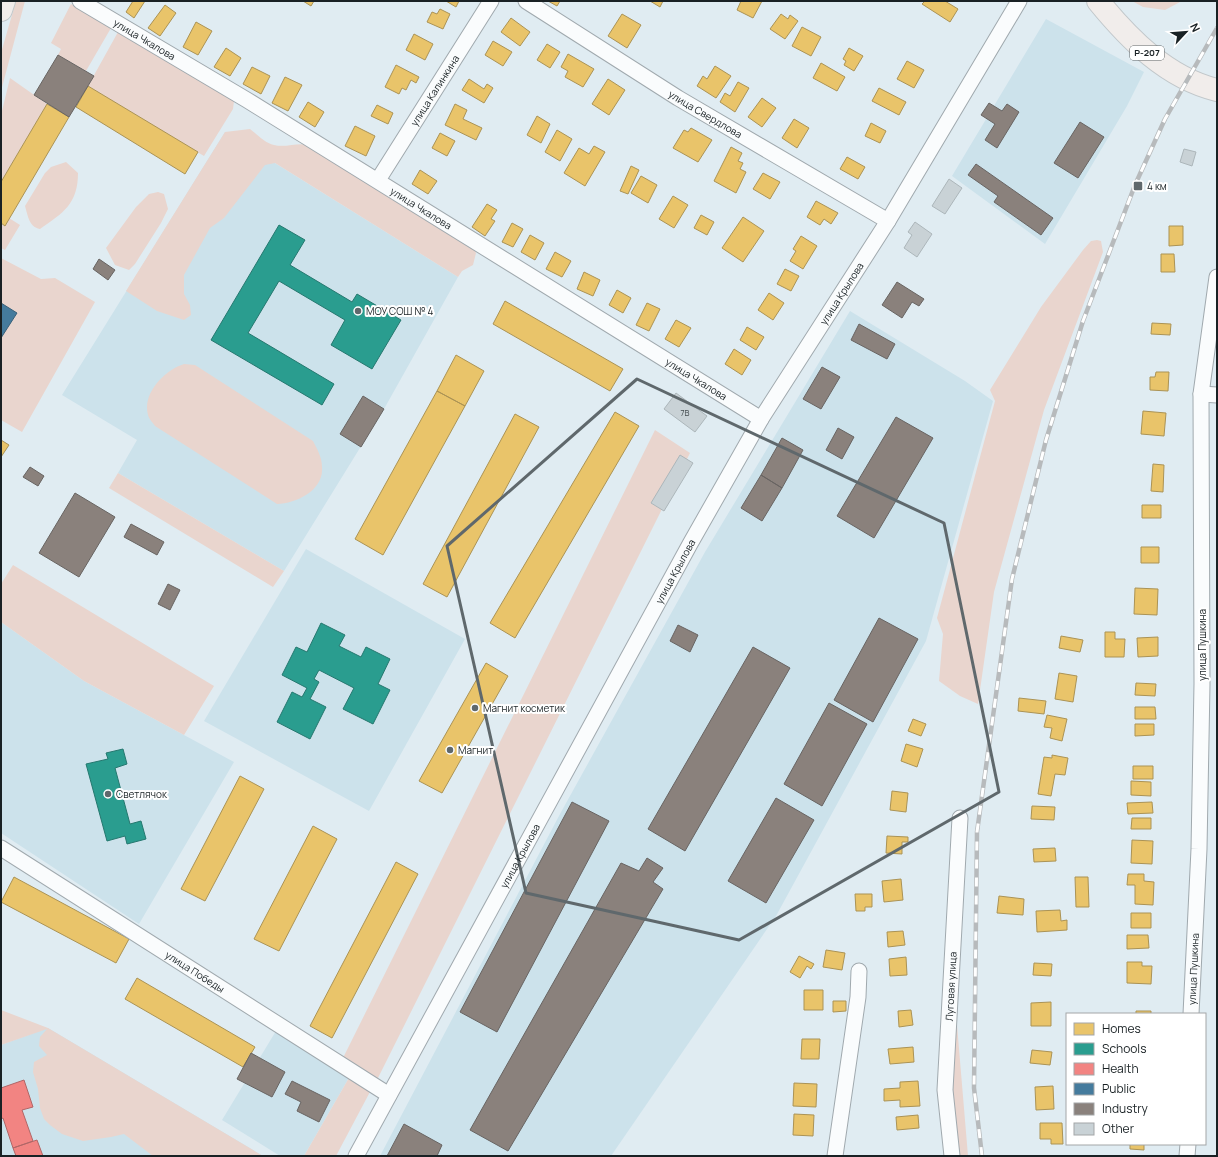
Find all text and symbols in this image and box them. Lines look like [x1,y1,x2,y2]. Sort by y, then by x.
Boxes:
north arrow [1166,12,1206,52]
street label: улица Чкалова [111,15,178,63]
text: N [1187,21,1204,34]
road number: Р-207 [1130,46,1164,60]
street label: улица Калинкина [407,52,462,129]
street label: улица Свердлова [666,87,745,141]
place label: 4 км [1147,179,1167,193]
marker: 4 км [1132,180,1144,192]
street label: улица Чкалова [388,184,454,232]
street label: улица Крылова [816,260,867,327]
place label: МОУ СОШ № 4 [366,304,433,318]
marker: МОУ СОШ № 4 [353,306,363,316]
street label: улица Чкалова [663,354,730,403]
house number: 7В [681,407,690,418]
street label: улица Крылова [652,537,698,606]
street label: улица Пушкина [1195,609,1209,681]
place label: Магнит косметик [483,701,566,715]
marker: Магнит косметик [470,703,480,713]
place label: Магнит [458,743,493,757]
marker: Магнит [445,745,455,755]
place label: Светлячок [116,787,168,801]
marker: Светлячок [103,789,113,799]
street label: улица Крылова [497,821,543,891]
street label: улица Пушкина [1184,933,1202,1005]
street label: улица Победы [163,947,227,996]
street label: Луговая улица [942,951,960,1022]
legend [1066,1013,1206,1145]
text: Homes [1102,1020,1141,1037]
text: Schools [1102,1040,1146,1057]
text: Health [1102,1060,1139,1077]
text: Public [1102,1080,1136,1097]
text: Industry [1102,1100,1148,1117]
text: Other [1102,1120,1135,1137]

